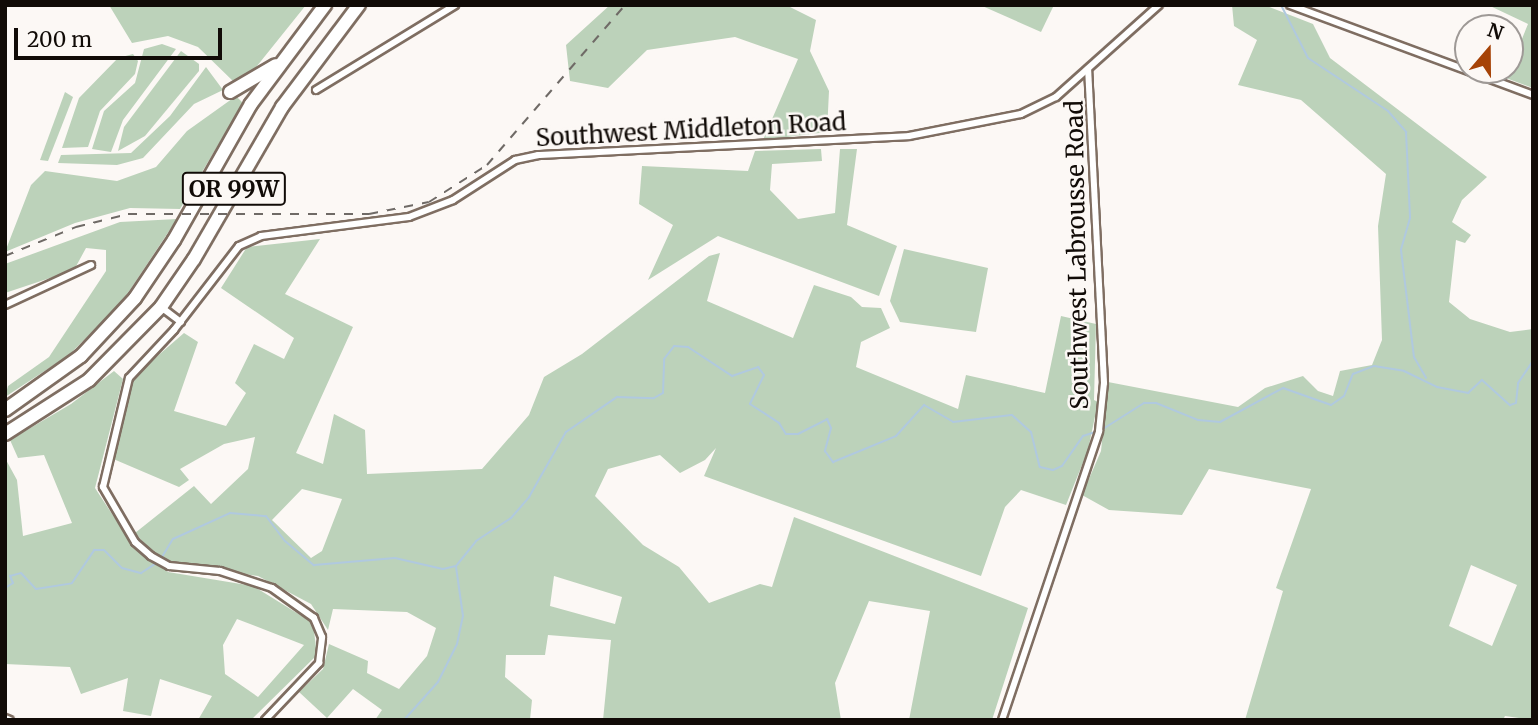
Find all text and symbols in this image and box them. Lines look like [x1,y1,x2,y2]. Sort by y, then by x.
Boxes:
scale bar [18,14,226,58]
north arrow [1454,14,1524,84]
text: N [1484,17,1507,45]
text: 200 m [27,26,92,53]
street label: Southwest Labrousse Road [1060,100,1094,410]
street label: Southwest Middleton Road [535,107,847,153]
road number: OR 99W [182,170,286,208]

